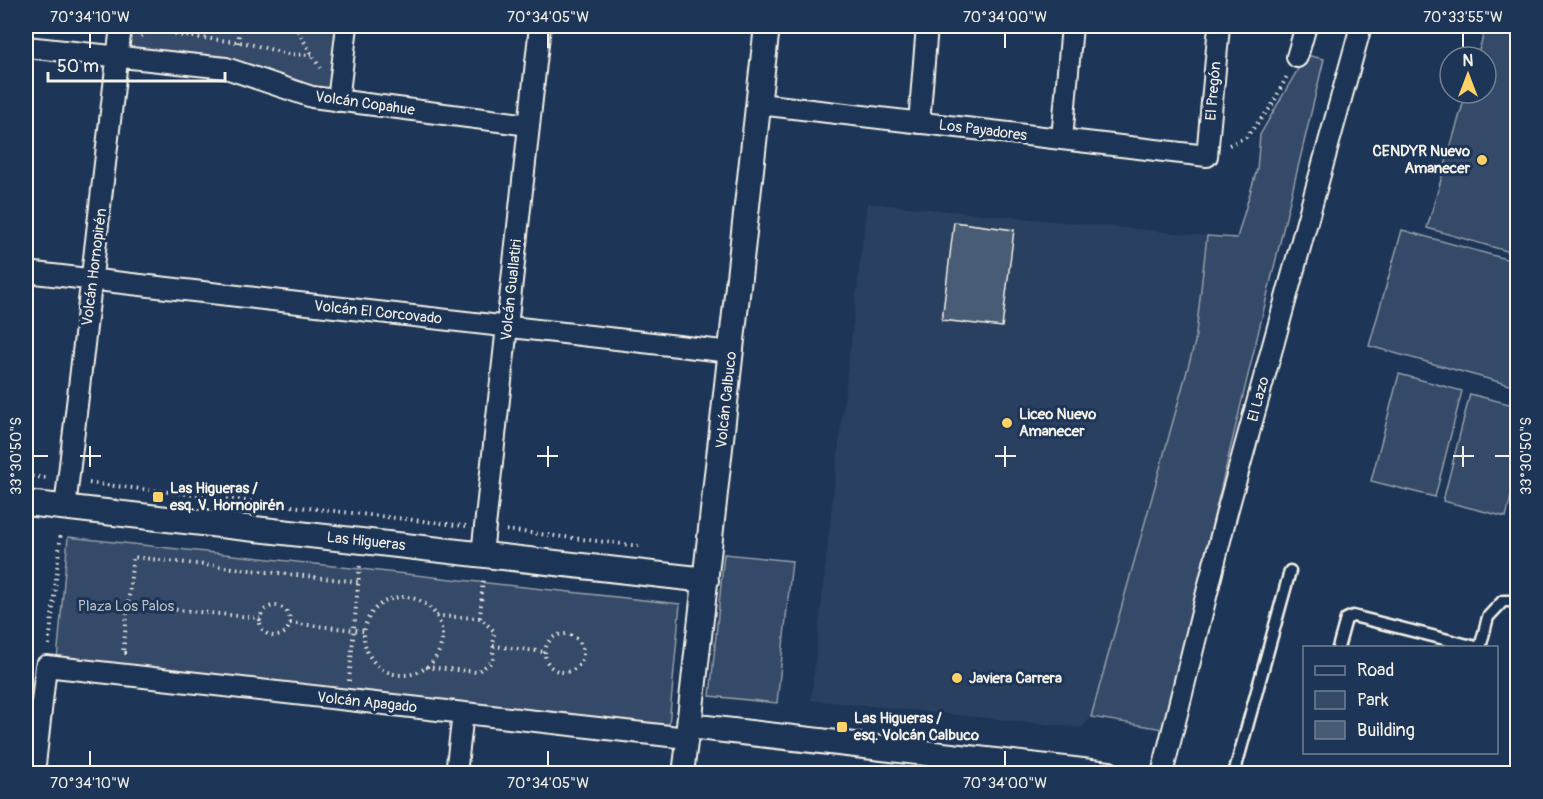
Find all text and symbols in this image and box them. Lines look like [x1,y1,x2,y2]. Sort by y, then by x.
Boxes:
text: 70°34'10"W [50,8,130,27]
text: 70°34'05"W [507,8,589,27]
text: 70°34'00"W [963,8,1047,27]
text: 70°33'55"W [1423,8,1503,27]
scale bar [48,45,225,83]
north arrow [1438,45,1498,105]
text: N [1463,51,1474,71]
text: 50 m [57,55,99,78]
street label: El Pregón [1201,61,1226,121]
street label: Volcán Copahue [314,87,417,120]
street label: Los Payadores [938,116,1028,145]
place label: CENDYR Nuevo Amanecer [1373,142,1471,178]
marker: CENDYR Nuevo Amanecer [1475,153,1489,167]
street label: Volcán Hornopirén [78,207,111,327]
street label: Volcán Guallatiri [497,238,526,342]
street label: Volcán El Corcovado [313,296,443,329]
street label: Volcán Calbuco [712,351,741,449]
street label: El Lazo [1243,374,1274,424]
place label: Liceo Nuevo Amanecer [1019,405,1096,441]
marker: Liceo Nuevo Amanecer [1000,416,1014,430]
text: 33°30'50"S [7,417,26,495]
text: 33°30'50"S [1517,417,1536,495]
place label: Las Higueras / esq. V. Hornopirén [169,479,285,515]
marker: Las Higueras / esq. V. Hornopirén [151,490,165,504]
street label: Las Higueras [326,528,407,555]
park label: Plaza Los Palos [78,597,174,616]
legend [1303,646,1498,754]
text: Road [1357,659,1394,682]
place label: Javiera Carrera [969,669,1062,688]
marker: Javiera Carrera [950,671,964,685]
street label: Volcán Apagado [316,688,418,717]
text: Park [1357,689,1389,712]
place label: Las Higueras / esq. Volcán Calbuco [853,709,979,745]
text: Building [1357,719,1415,742]
marker: Las Higueras / esq. Volcán Calbuco [835,720,849,734]
text: 70°34'10"W [50,774,130,793]
text: 70°34'05"W [507,774,589,793]
text: 70°34'00"W [963,774,1047,793]

